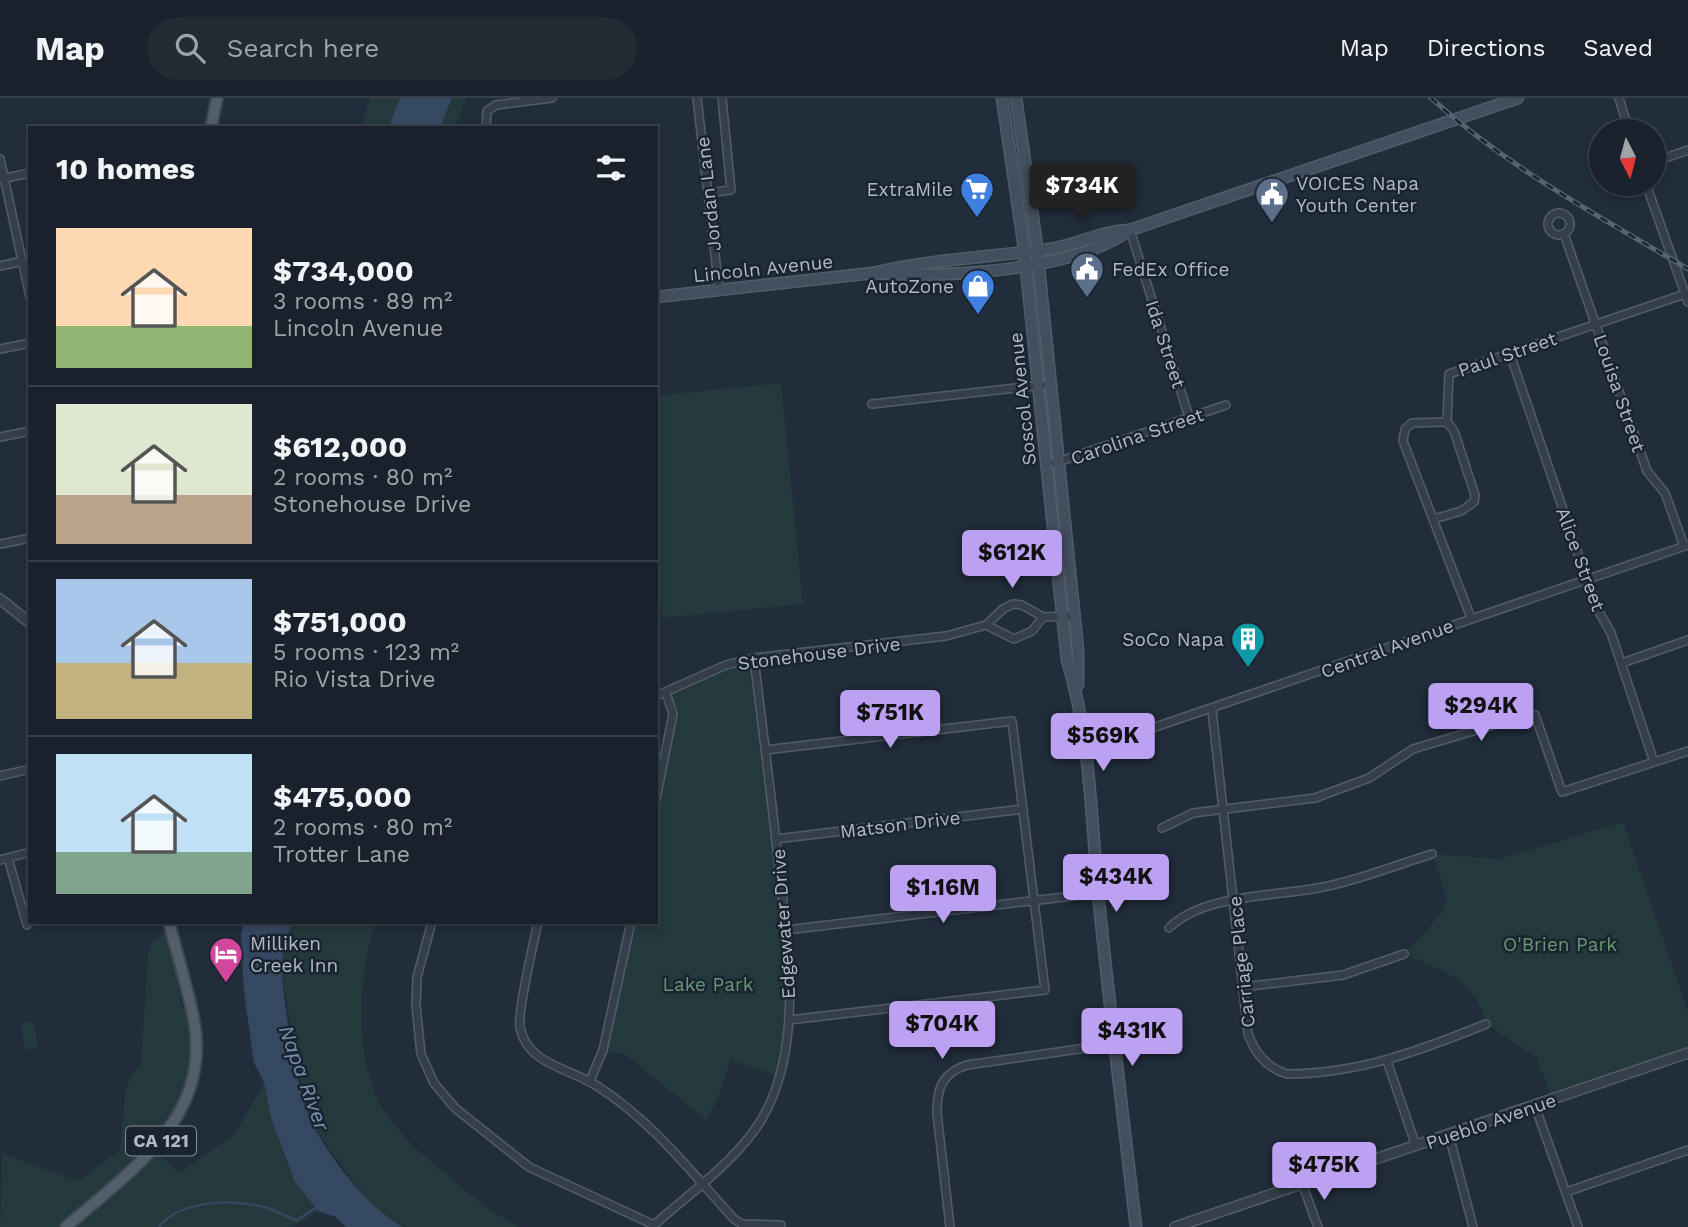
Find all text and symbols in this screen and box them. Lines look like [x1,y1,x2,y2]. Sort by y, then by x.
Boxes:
search box [147,17,637,80]
text: Map [35,29,105,68]
icon: search [171,29,209,67]
text: Search here [227,33,379,63]
text: Map [1340,34,1389,62]
text: Directions [1427,34,1545,62]
text: Saved [1583,34,1653,62]
north arrow [1589,119,1666,196]
map controls [1589,119,1666,196]
street label: Jordan Lane [691,135,726,252]
icon: filters [592,149,630,187]
text: 10 homes [56,151,195,186]
pin: $734K [1033,164,1131,223]
supermarket icon: ExtraMile [958,170,996,219]
text: $734K [1045,172,1119,199]
place label: VOICES Napa Youth Center [1296,172,1419,217]
public building icon: VOICES Napa Youth Center [1253,175,1291,224]
place label: ExtraMile [866,178,953,201]
street label: Lincoln Avenue [692,250,834,287]
public building icon: FedEx Office [1068,250,1106,299]
text: $734,000 [273,253,414,288]
icon: home [112,256,196,340]
place label: FedEx Office [1112,258,1229,281]
shop icon: AutoZone [959,267,997,316]
place label: AutoZone [865,275,954,298]
text: 3 rooms · 89 m² [273,288,452,315]
street label: Ida Street [1140,297,1191,391]
text: Lincoln Avenue [273,315,443,342]
street label: Paul Street [1455,327,1560,382]
street label: Soscol Avenue [1004,331,1041,467]
street label: Louisa Street [1589,331,1650,455]
street label: Carolina Street [1068,403,1207,470]
text: $612,000 [273,429,407,464]
icon: home [112,432,196,516]
text: 2 rooms · 80 m² [273,464,452,491]
text: Stonehouse Drive [273,491,471,518]
street label: Alice Street [1551,504,1610,614]
pin: $612K [963,531,1061,590]
text: $612K [978,539,1046,566]
text: $751,000 [273,604,407,639]
icon: home [112,607,196,691]
street label: Central Avenue [1318,614,1457,683]
building icon: SoCo Napa [1229,620,1267,669]
place label: SoCo Napa [1122,628,1224,651]
street label: Stonehouse Drive [736,632,902,675]
text: 5 rooms · 123 m² [273,639,459,666]
text: Rio Vista Drive [273,666,435,693]
pin: $294K [1432,684,1530,743]
pin: $751K [841,690,939,750]
text: $294K [1444,692,1518,719]
text: $751K [856,699,924,726]
pin: $569K [1054,714,1152,773]
text: $569K [1067,722,1139,749]
text: $475,000 [273,779,412,814]
icon: home [112,782,196,866]
street label: Matson Drive [838,806,962,843]
text: 2 rooms · 80 m² [273,814,452,841]
text: Trotter Lane [273,841,410,868]
street label: Edgewater Drive [767,848,800,1000]
pin: $434K [1067,854,1165,914]
text: $434K [1079,863,1153,890]
pin: $1.16M [886,866,1000,925]
text: $1.16M [906,874,980,901]
street label: Carriage Place [1223,895,1260,1029]
place label: Milliken Creek Inn [250,932,338,977]
park label: O'Brien Park [1503,933,1617,956]
hotel icon: Milliken Creek Inn [207,935,245,984]
park label: Lake Park [663,973,754,996]
pin: $704K [893,1002,991,1061]
pin: $431K [1083,1009,1181,1068]
text: $704K [905,1010,979,1037]
text: $431K [1097,1017,1167,1044]
water label: Napa River [274,1022,335,1135]
street label: Pueblo Avenue [1423,1088,1559,1155]
road number: CA 121 [126,1126,196,1156]
pin: $475K [1275,1142,1373,1202]
text: $475K [1288,1151,1360,1178]

